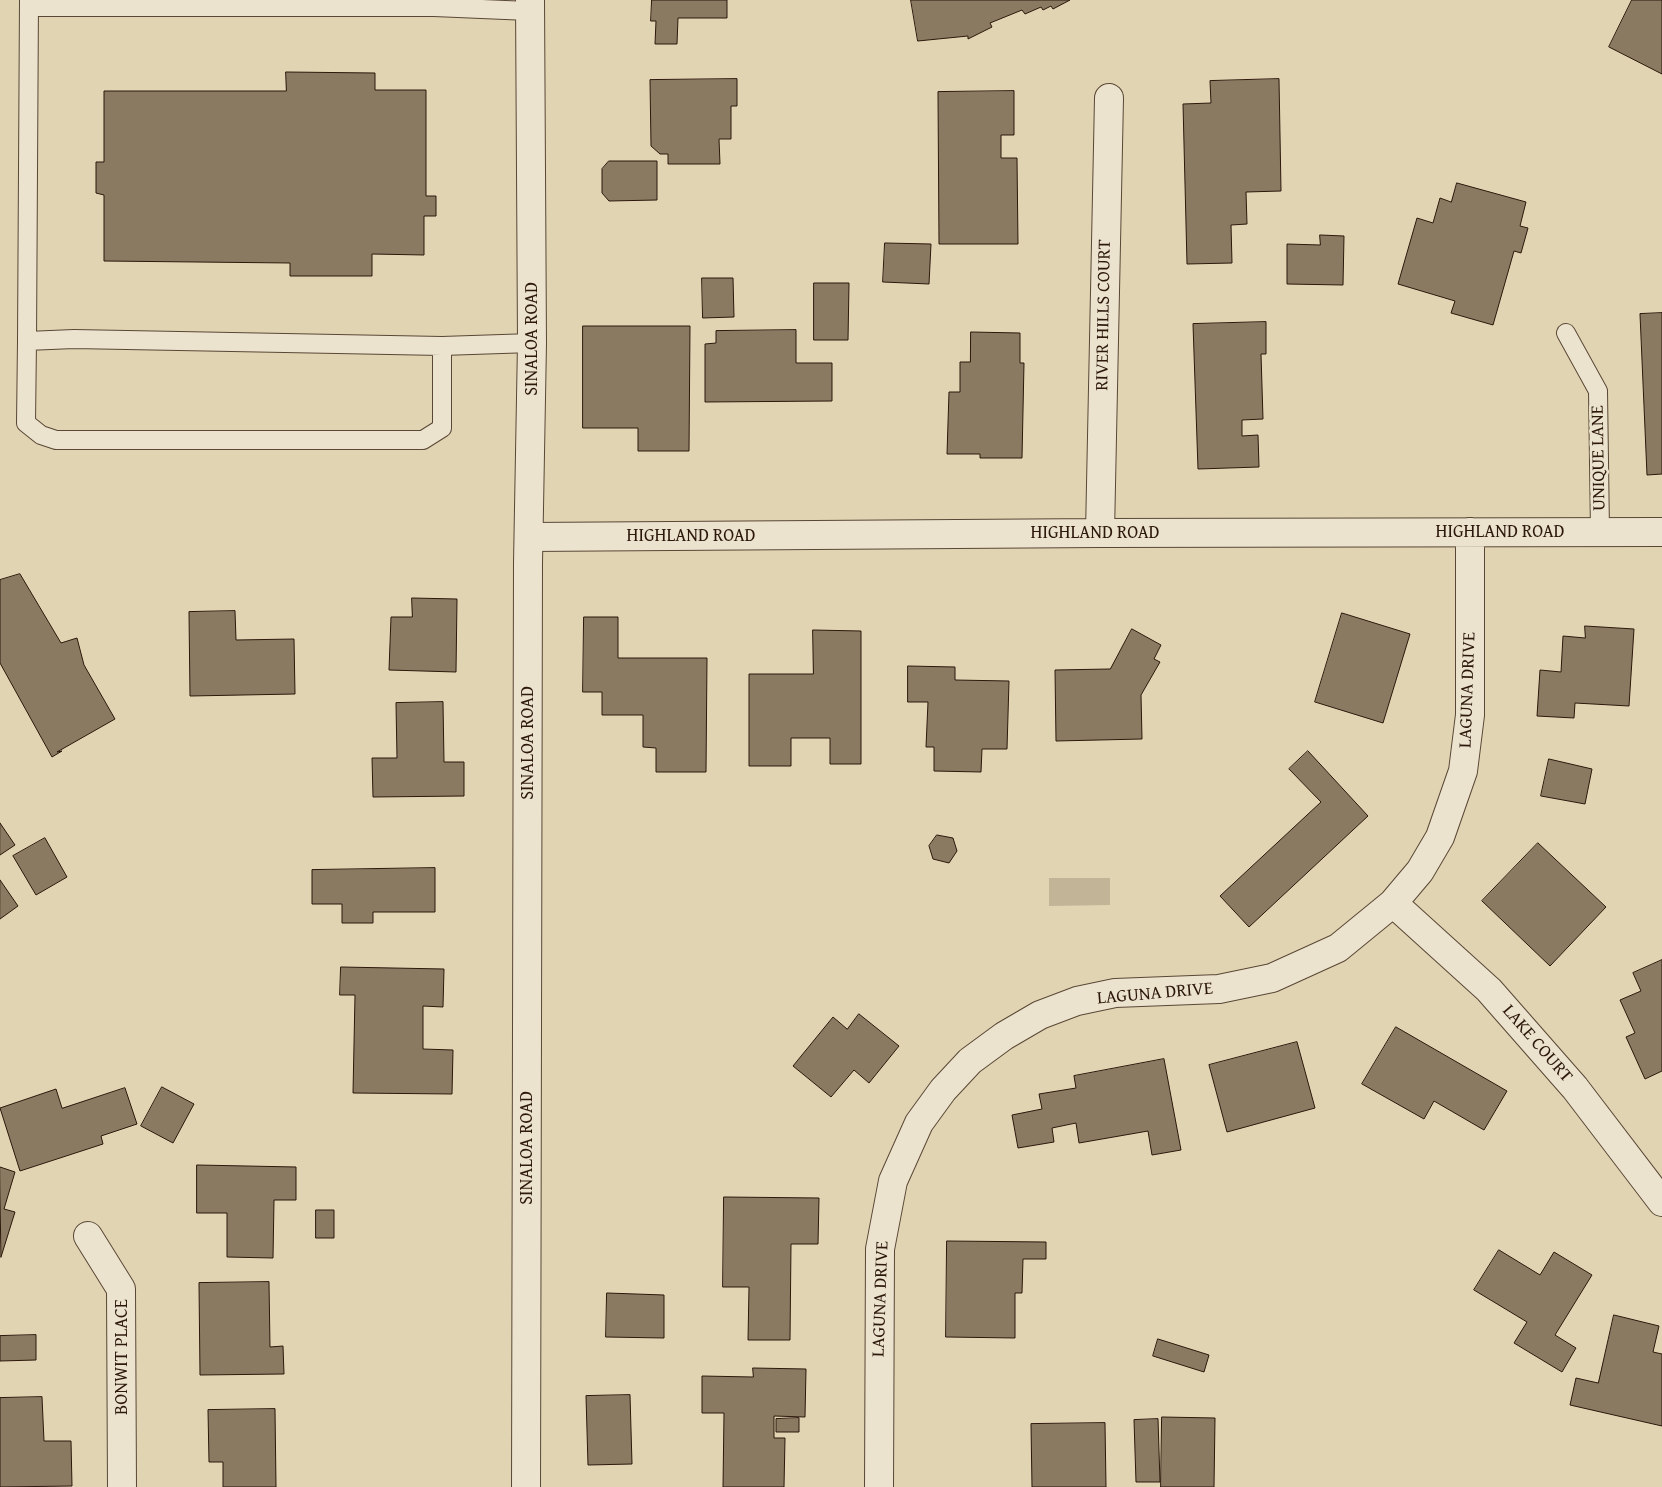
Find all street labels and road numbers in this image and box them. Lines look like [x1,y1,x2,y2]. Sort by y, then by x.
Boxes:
street label: RIVER HILLS COURT [1092,239,1116,391]
street label: SINALOA ROAD [521,282,543,396]
street label: UNIQUE LANE [1587,405,1611,511]
street label: HIGHLAND ROAD [1435,521,1565,543]
street label: HIGHLAND ROAD [1030,522,1160,544]
street label: HIGHLAND ROAD [626,525,756,547]
street label: LAGUNA DRIVE [1455,632,1481,748]
street label: SINALOA ROAD [517,686,539,800]
street label: LAGUNA DRIVE [1096,978,1214,1010]
street label: LAKE COURT [1497,1001,1577,1087]
street label: SINALOA ROAD [516,1091,538,1205]
street label: LAGUNA DRIVE [868,1241,894,1357]
street label: BONWIT PLACE [111,1299,133,1415]

